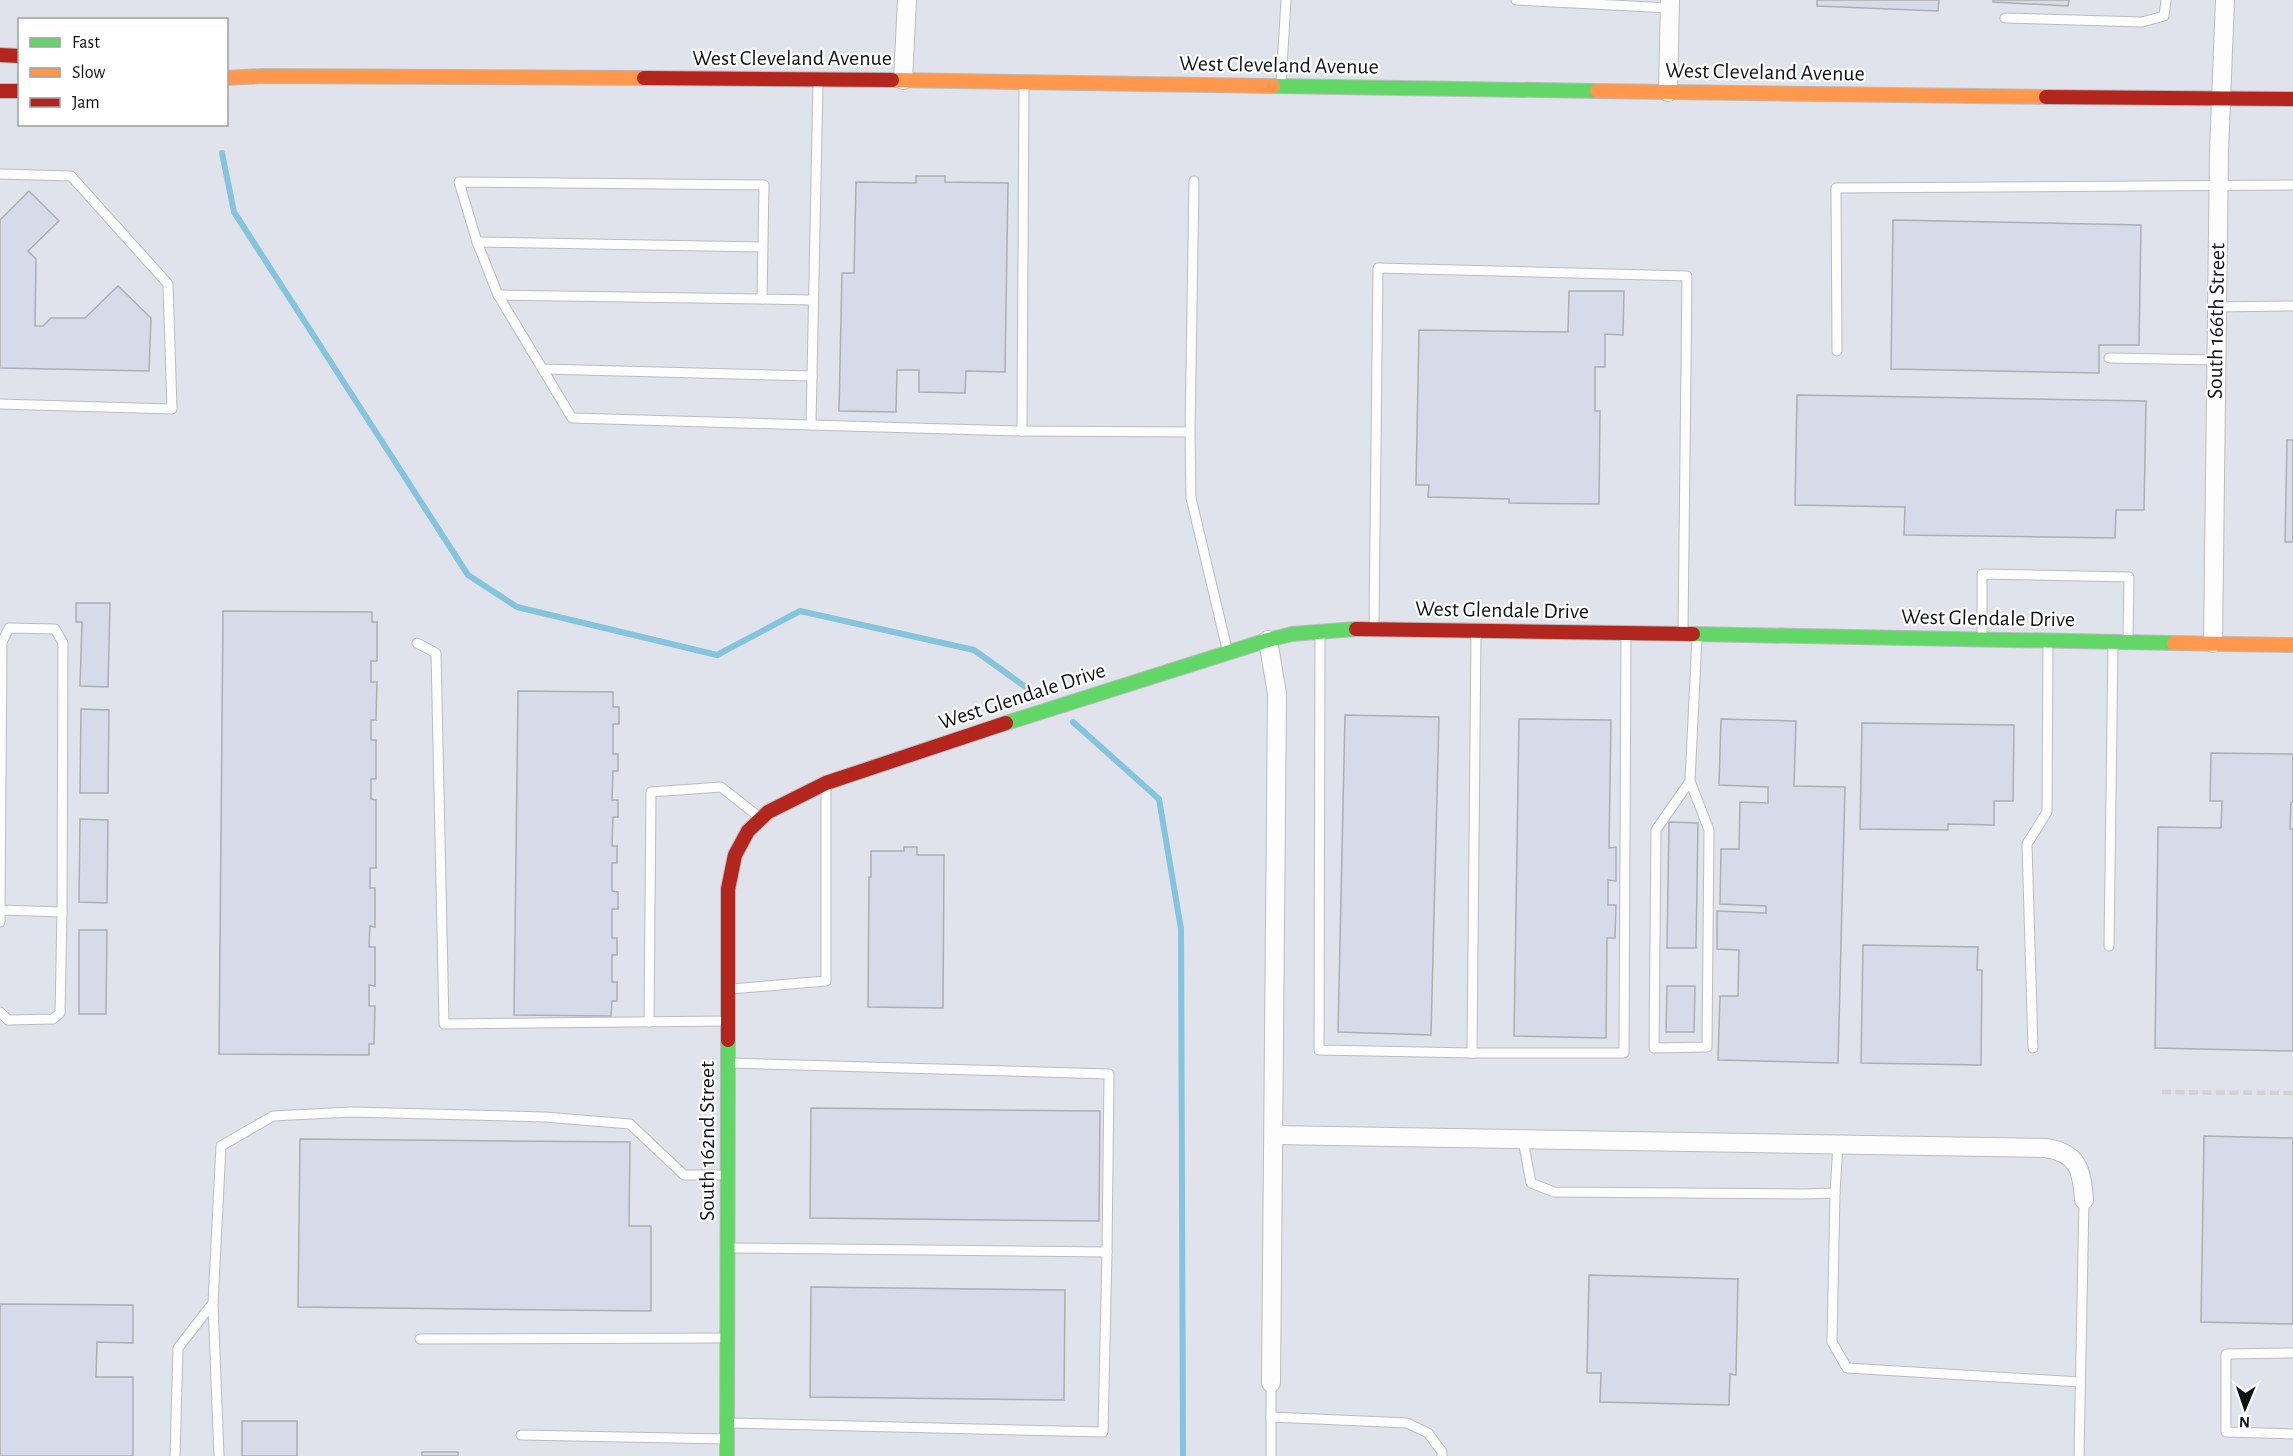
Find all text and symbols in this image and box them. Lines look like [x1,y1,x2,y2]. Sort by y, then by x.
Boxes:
legend [18,18,228,126]
text: Fast [72,34,100,52]
street label: West Cleveland Avenue [692,47,892,69]
street label: West Cleveland Avenue [1179,52,1379,78]
street label: West Cleveland Avenue [1665,59,1865,85]
text: Slow [72,64,105,82]
text: Jam [72,94,100,112]
street label: South 166th Street [2204,243,2228,399]
street label: West Glendale Drive [1415,597,1589,623]
street label: West Glendale Drive [1901,605,2075,631]
street label: West Glendale Drive [936,659,1108,733]
street label: South 162nd Street [696,1061,718,1221]
north arrow [2215,1378,2275,1438]
text: N [2239,1414,2250,1430]

